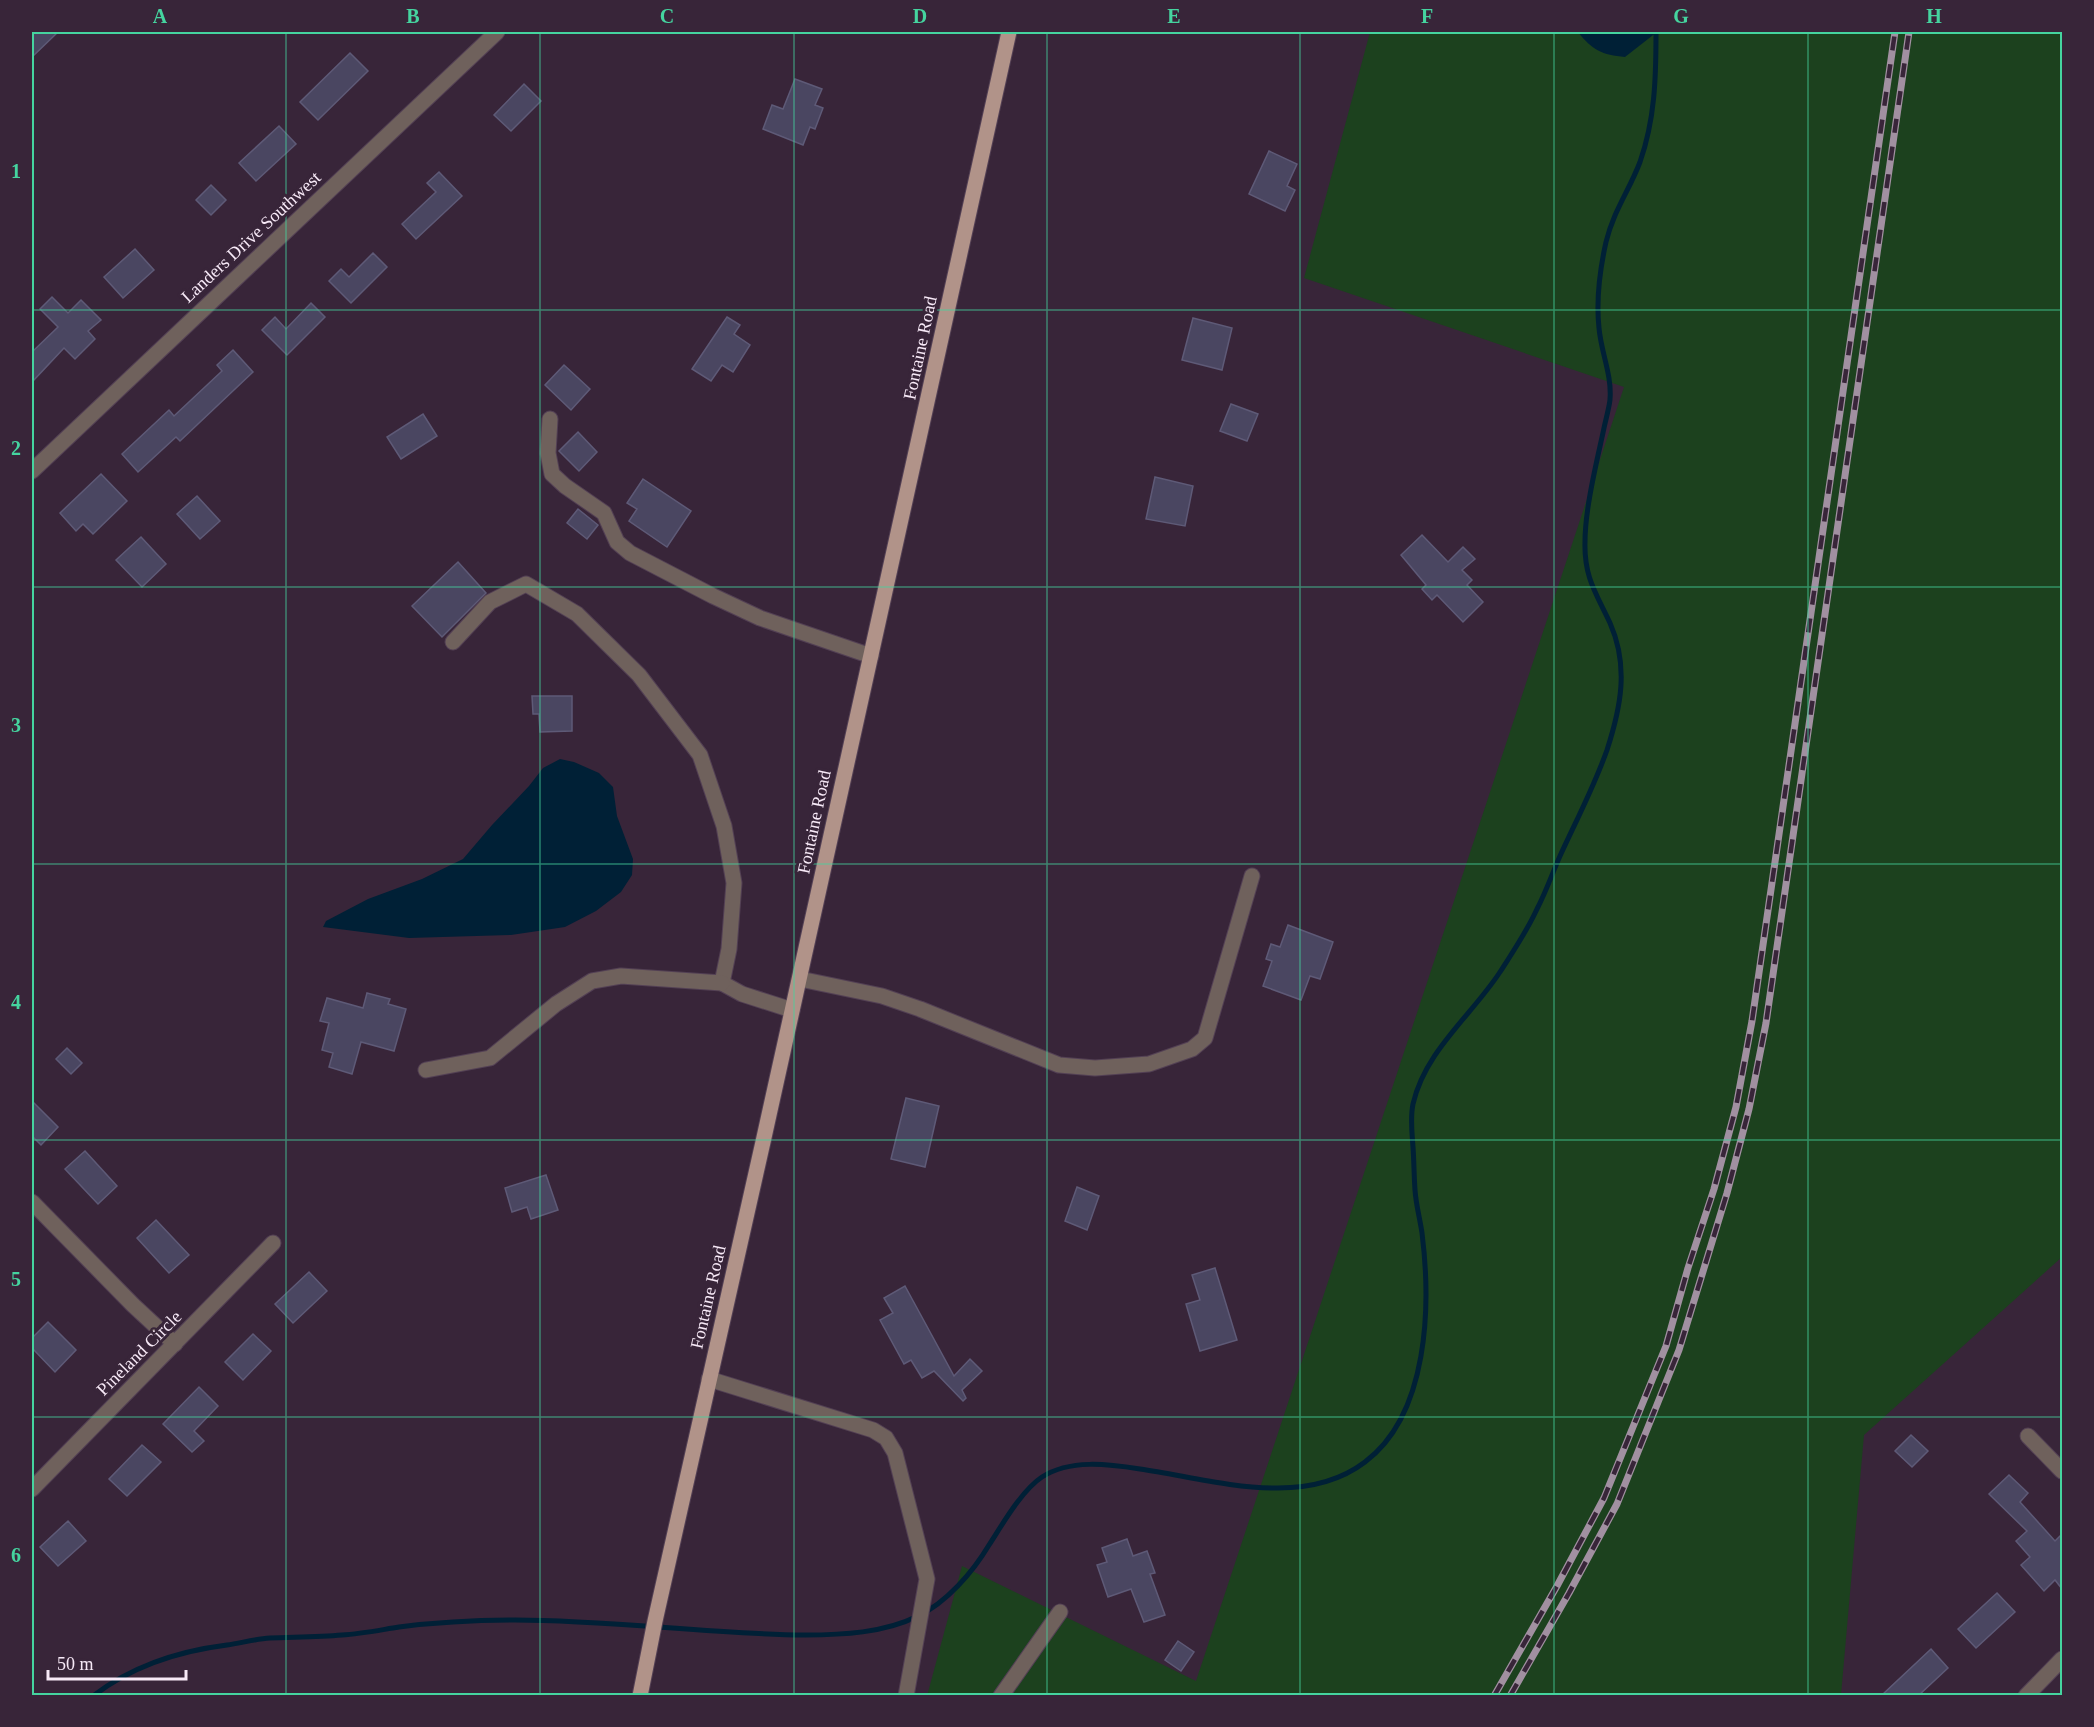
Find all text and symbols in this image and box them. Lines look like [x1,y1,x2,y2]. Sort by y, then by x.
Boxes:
text: A [153,5,168,27]
text: B [406,5,420,27]
text: C [660,5,674,27]
text: D [913,5,927,27]
text: E [1167,5,1181,27]
text: F [1421,5,1433,27]
text: G [1673,5,1689,27]
text: H [1926,5,1942,27]
text: 1 [11,160,21,182]
street label: Landers Drive Southwest [177,167,325,307]
street label: Fontaine Road [899,294,941,402]
text: 2 [11,437,21,459]
text: 3 [11,714,21,736]
street label: Fontaine Road [793,768,835,876]
text: 4 [11,991,21,1013]
street label: Fontaine Road [686,1243,730,1351]
text: 5 [11,1268,21,1290]
street label: Pineland Circle [93,1307,185,1399]
text: 6 [11,1544,21,1566]
scale bar [48,1643,186,1681]
text: 50 m [57,1654,94,1674]

